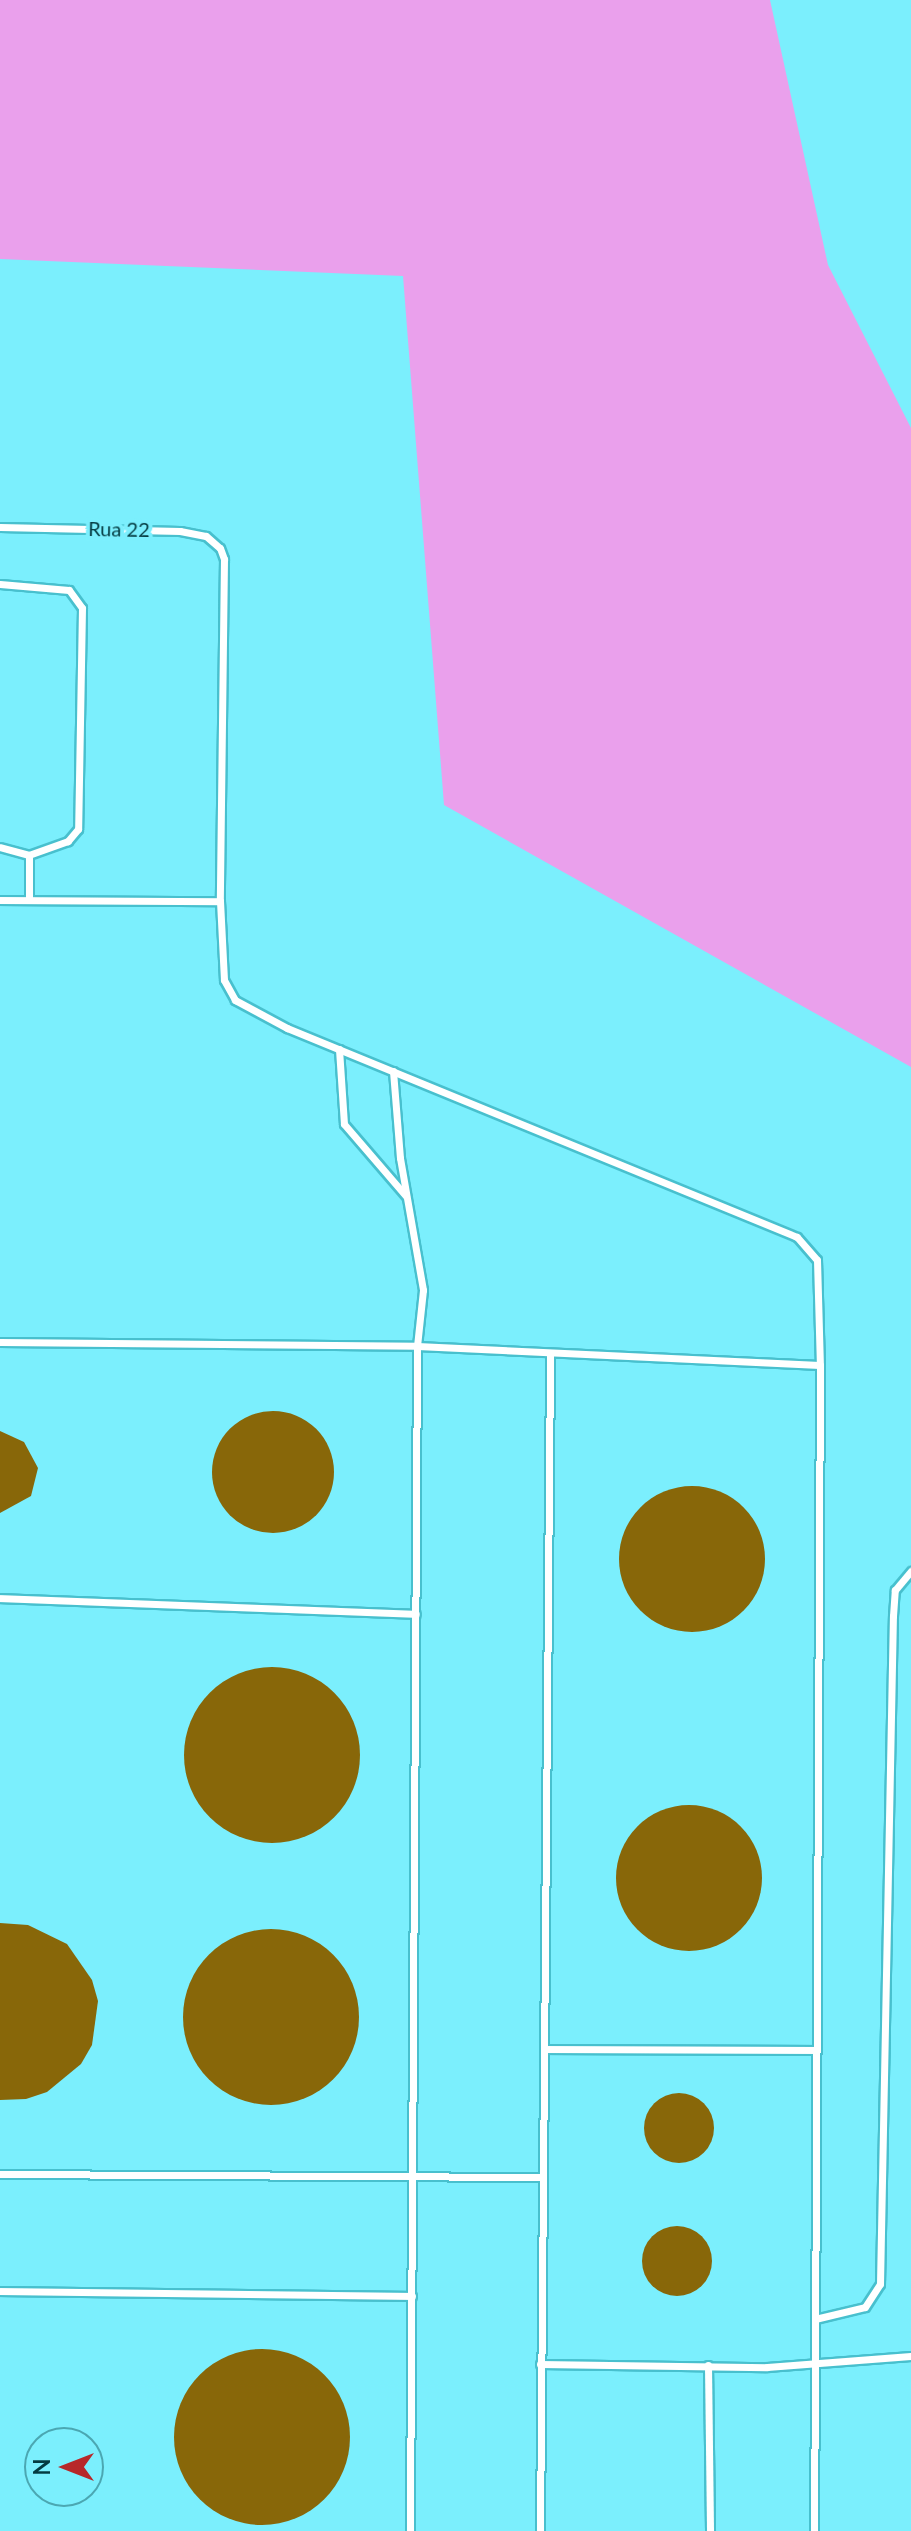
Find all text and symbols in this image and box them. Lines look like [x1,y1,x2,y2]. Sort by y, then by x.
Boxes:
street label: Rua 22 [88,516,150,542]
north arrow [24,2427,104,2507]
text: N [28,2459,55,2475]

